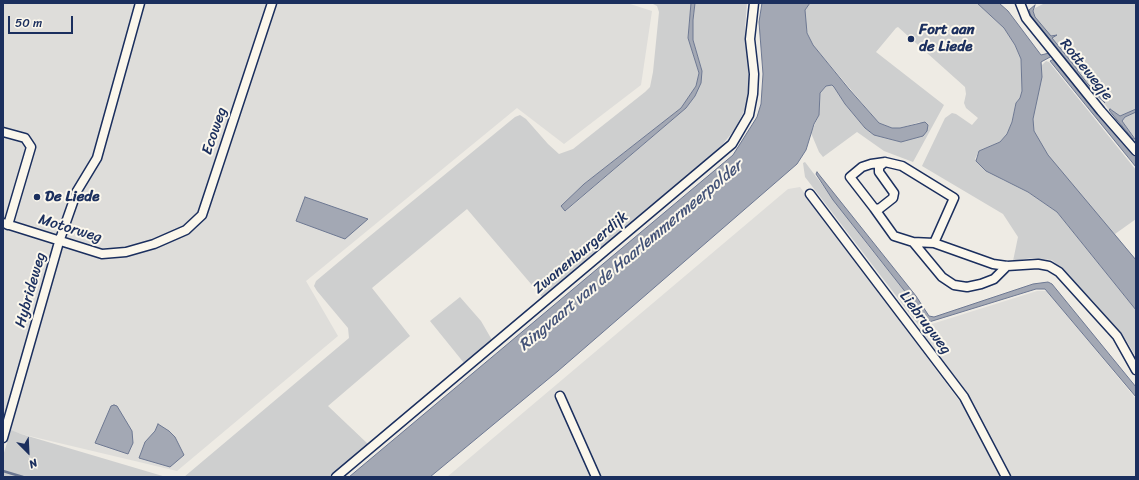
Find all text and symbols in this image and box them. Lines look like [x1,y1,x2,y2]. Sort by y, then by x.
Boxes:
scale bar [10,8,75,34]
text: 50 m [15,12,42,34]
place label: Fort aan de Liede [919,21,975,56]
marker: Fort aan de Liede [906,34,916,44]
street label: Rottewegje [1056,36,1116,104]
street label: Ecoweg [199,105,231,157]
water label: Ringvaart van de Haarlemmermeerpolder [515,157,747,355]
place label: De Liede [45,188,99,206]
marker: De Liede [32,192,42,202]
street label: Zwanenburgerdijk [530,208,632,298]
street label: Motorweg [36,211,104,247]
street label: Hybrideweg [12,250,50,330]
street label: Liebrugweg [895,288,955,358]
north arrow [8,432,48,472]
text: N [26,453,40,474]

